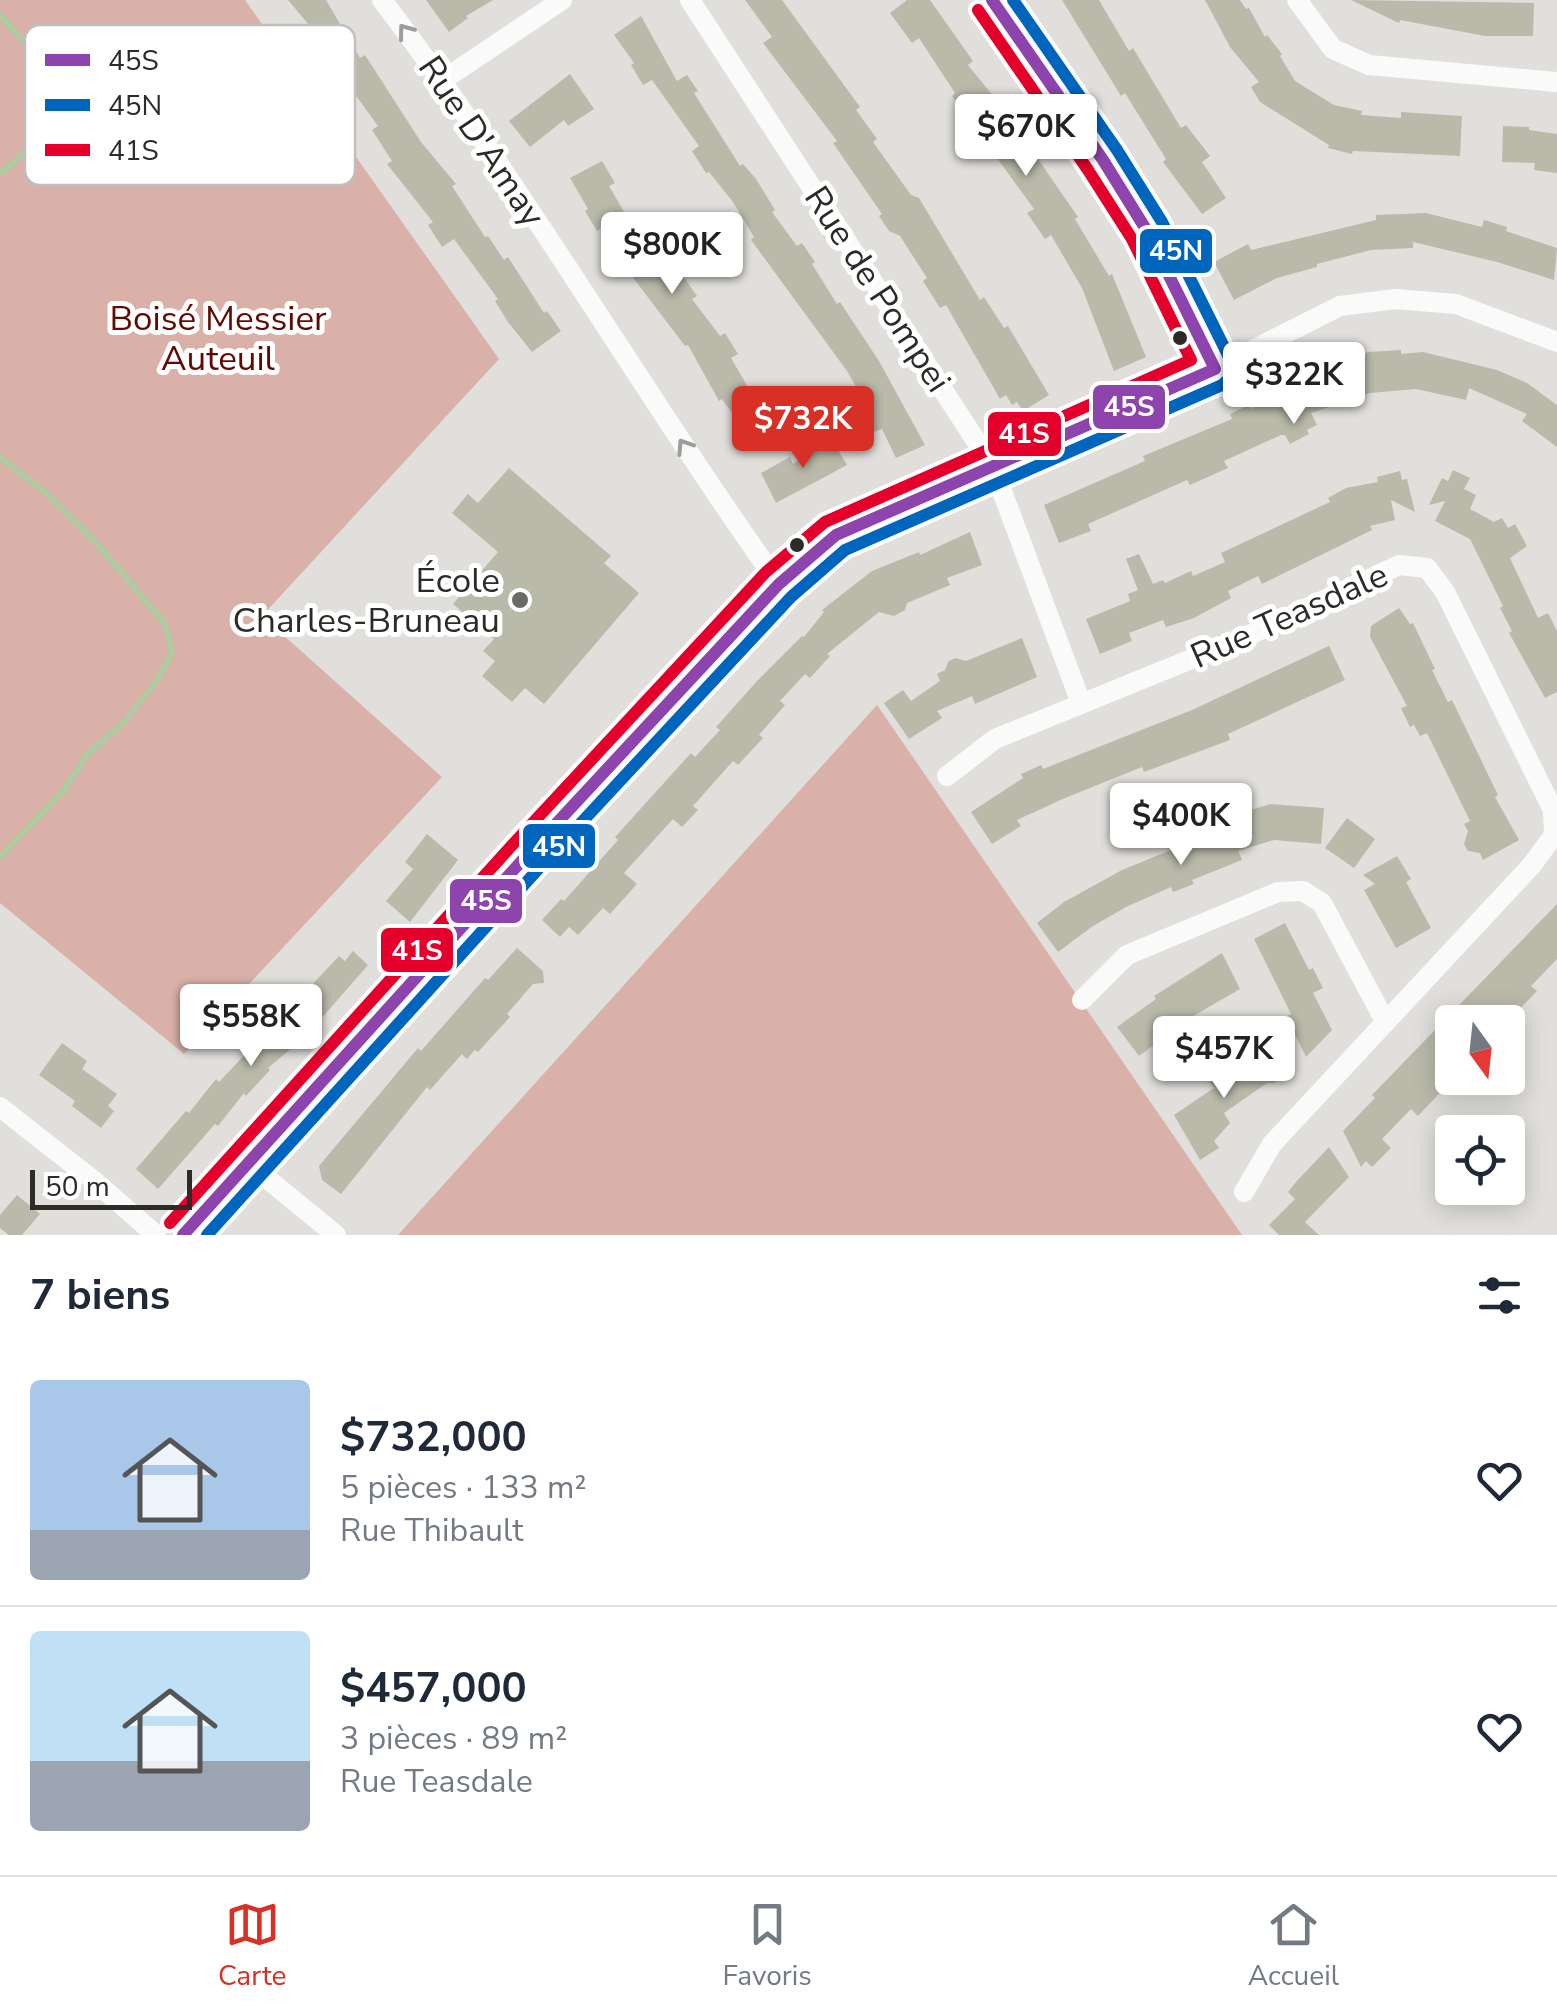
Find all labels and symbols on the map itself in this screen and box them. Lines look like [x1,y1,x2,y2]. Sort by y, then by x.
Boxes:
one-way arrow [400,24,417,42]
legend [25,25,355,185]
text: 45S [108,42,159,80]
street label: Rue D'Amay [407,47,556,236]
text: 45N [108,87,162,125]
pin: $670K [956,94,1096,179]
text: 41S [108,132,159,170]
street label: Rue de Pompei [793,177,962,401]
pin: $800K [602,212,742,297]
line badge: 45N [1138,227,1214,275]
text: 45N [1149,232,1203,270]
park label: Boisé Messier Auteuil [109,295,327,382]
unlabelled marker [1170,328,1190,348]
pin: $322K [1224,342,1364,427]
line badge: 45S [1091,383,1167,431]
pin: $732K [733,386,873,471]
text: 45S [1103,388,1155,426]
line badge: 41S [986,410,1063,458]
text: 41S [998,415,1050,453]
one-way arrow [678,439,697,457]
unlabelled marker [787,535,807,555]
street label: Rue Teasdale [1183,551,1395,680]
place label: École Charles-Bruneau [232,557,500,644]
marker: École Charles-Bruneau [509,589,531,611]
pin: $400K [1111,783,1251,868]
line badge: 45N [521,822,597,870]
text: 45N [532,828,586,866]
line badge: 45S [448,877,524,925]
text: 45S [460,882,512,920]
line badge: 41S [379,926,455,974]
text: 41S [391,932,443,970]
pin: $558K [181,984,321,1069]
north arrow [1435,1005,1525,1095]
pin: $457K [1154,1016,1294,1101]
scale bar [30,1165,192,1210]

